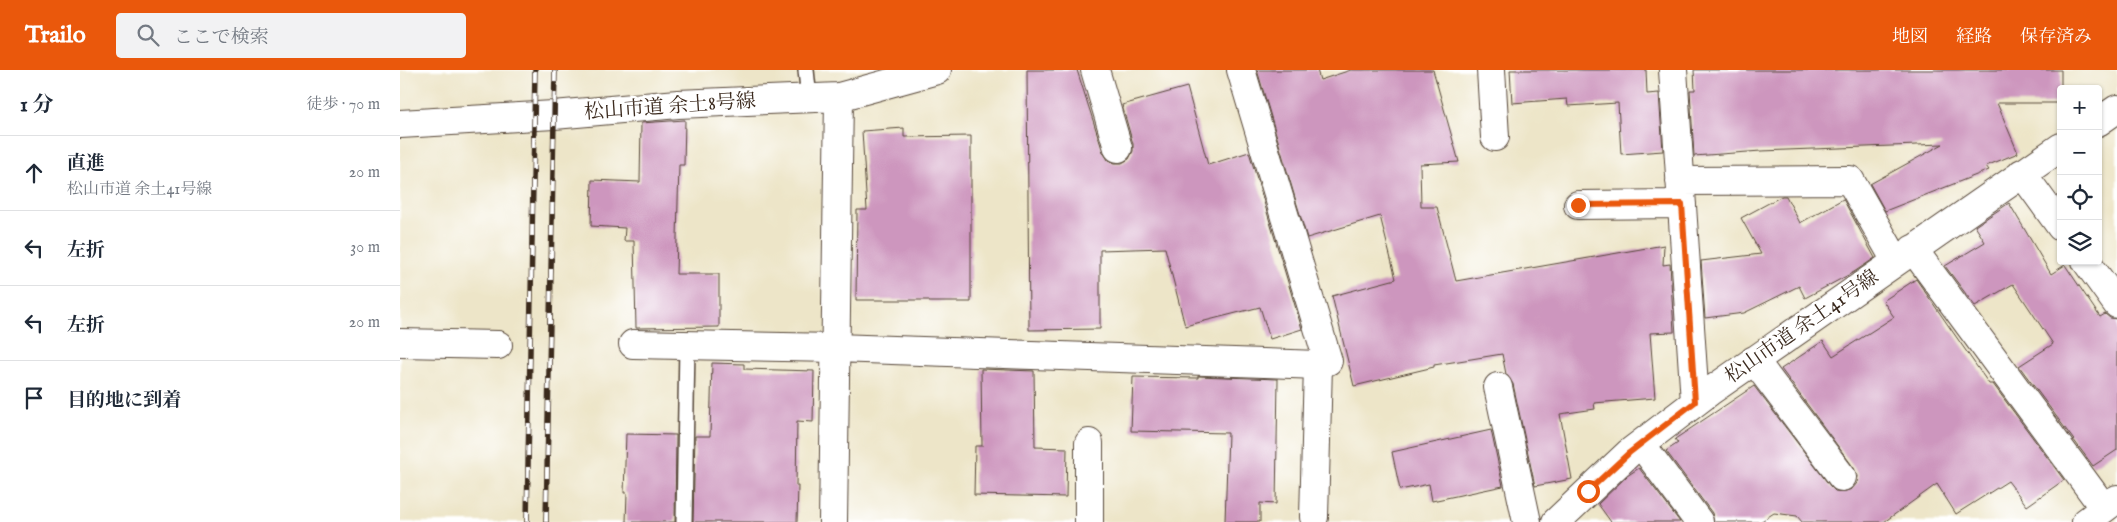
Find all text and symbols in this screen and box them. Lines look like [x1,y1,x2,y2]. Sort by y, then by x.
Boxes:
search box [116,13,466,58]
text: Trailo [25,20,86,51]
icon: search [134,21,162,49]
text: ここで検索 [174,26,269,50]
text: 地図 [1892,26,1928,49]
text: 経路 [1956,26,1992,49]
text: 保存済み [2020,26,2092,49]
map controls [2057,85,2102,265]
button: + [2057,85,2102,130]
street label: 松山市道 余土8号線 [583,89,757,125]
text: 1 分 [20,92,53,119]
text: 徒歩 · 70 m [306,95,380,115]
button: − [2057,130,2102,175]
text: 直進 [67,152,105,176]
icon: ahead [20,159,48,187]
text: 20 m [349,163,380,183]
button: locate [2057,175,2102,220]
text: 松山市道 余土41号線 [67,180,212,200]
route end [1567,194,1590,217]
button: layers [2057,220,2102,265]
icon: left [20,234,48,262]
text: 30 m [350,238,380,258]
text: 左折 [67,239,105,263]
street label: 松山市道 余土41号線 [1720,265,1884,389]
icon: left [20,309,48,337]
text: 20 m [349,313,380,333]
text: 左折 [67,314,105,338]
icon: arrive [20,384,48,412]
text: 目的地に到着 [67,389,181,413]
route start [1577,480,1600,503]

